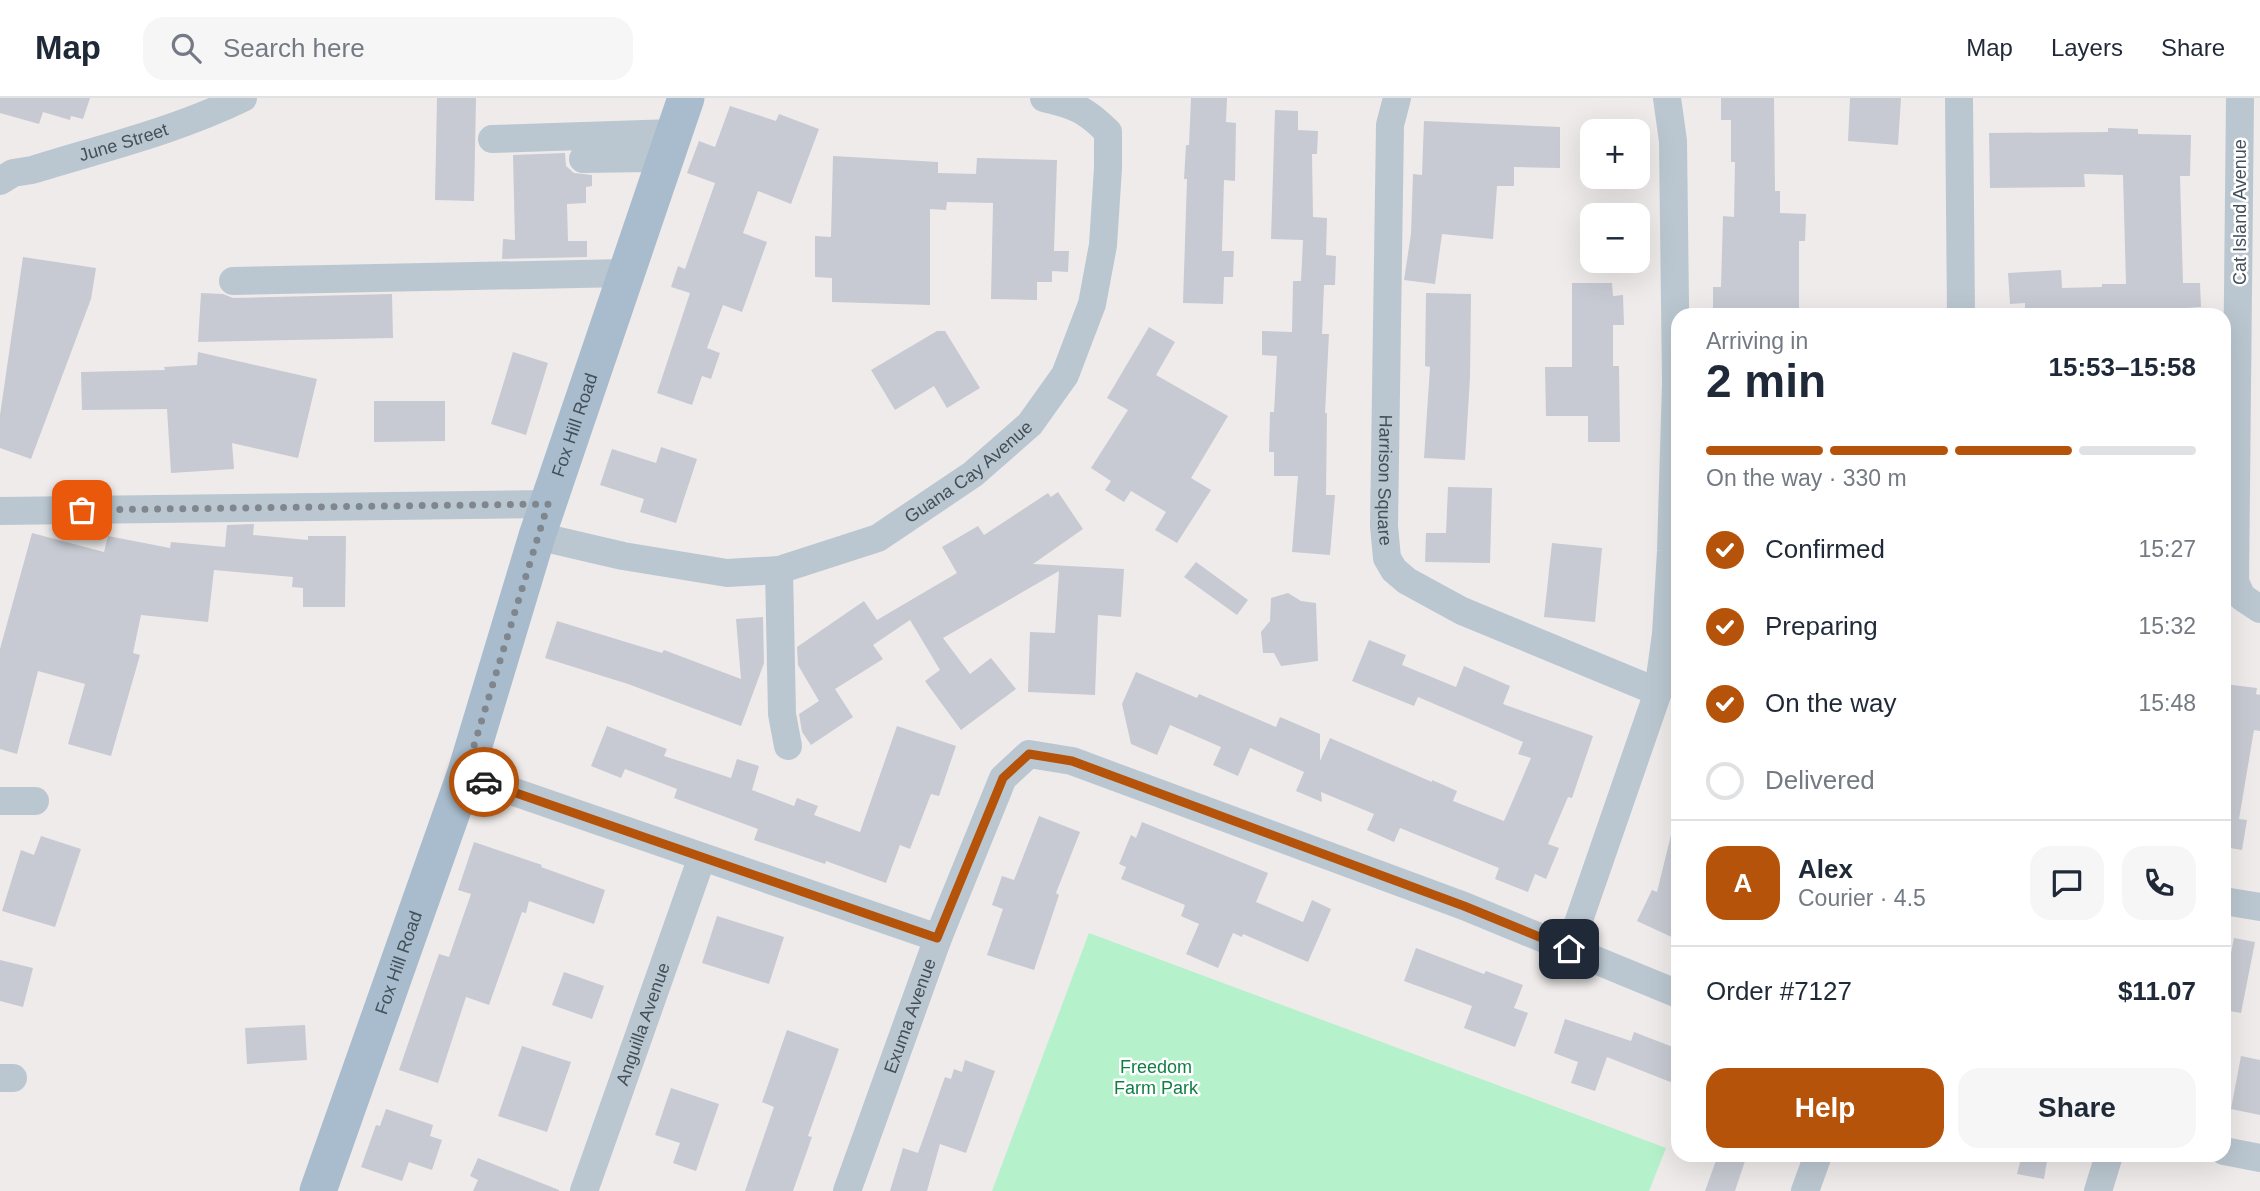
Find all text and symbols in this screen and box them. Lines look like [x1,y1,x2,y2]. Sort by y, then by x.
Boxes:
search box [143,17,633,80]
text: Map [35,29,101,66]
icon: search [167,29,205,67]
text: Search here [223,33,365,63]
text: Map [1966,34,2013,61]
text: Layers [2051,34,2123,61]
text: Share [2161,34,2225,61]
street label: June Street [77,119,171,165]
map controls [1580,119,1650,273]
button: + [1580,119,1650,189]
street label: Cat Island Avenue [2230,139,2250,285]
button: − [1580,203,1650,273]
text: Arriving in [1706,328,1808,354]
text: 15:53–15:58 [2049,352,2196,382]
text: 2 min [1706,355,1826,407]
street label: Fox Hill Road [548,371,602,479]
street label: Harrison Square [1374,414,1396,546]
street label: Guana Cay Avenue [901,417,1036,527]
text: On the way · 330 m [1706,465,1907,491]
pin [52,480,112,540]
icon: bag [63,491,101,529]
icon: check [1706,531,1744,569]
text: Confirmed [1765,534,1885,564]
text: 15:27 [2138,536,2196,562]
icon: check [1706,608,1744,646]
text: Preparing [1765,611,1878,641]
text: 15:32 [2138,613,2196,639]
icon: check [1706,685,1744,723]
text: On the way [1765,688,1897,718]
text: 15:48 [2138,690,2196,716]
courier [449,747,519,817]
icon: car [465,763,503,801]
text: Delivered [1765,765,1875,795]
button: chat [2030,846,2104,920]
button: phone [2122,846,2196,920]
text: Alex [1798,854,1853,884]
text: A [1734,868,1752,898]
text: Courier · 4.5 [1798,885,1926,911]
street label: Fox Hill Road [371,909,426,1017]
pin [1539,919,1599,979]
icon: home [1550,930,1588,968]
street label: Exuma Avenue [880,956,940,1076]
street label: Anguilla Avenue [612,960,674,1088]
text: Order #7127 [1706,976,1852,1006]
text: $11.07 [2118,976,2196,1006]
park label: Freedom Farm Park [1114,1057,1199,1098]
button: Help [1706,1068,1944,1148]
button: Share [1958,1068,2196,1148]

